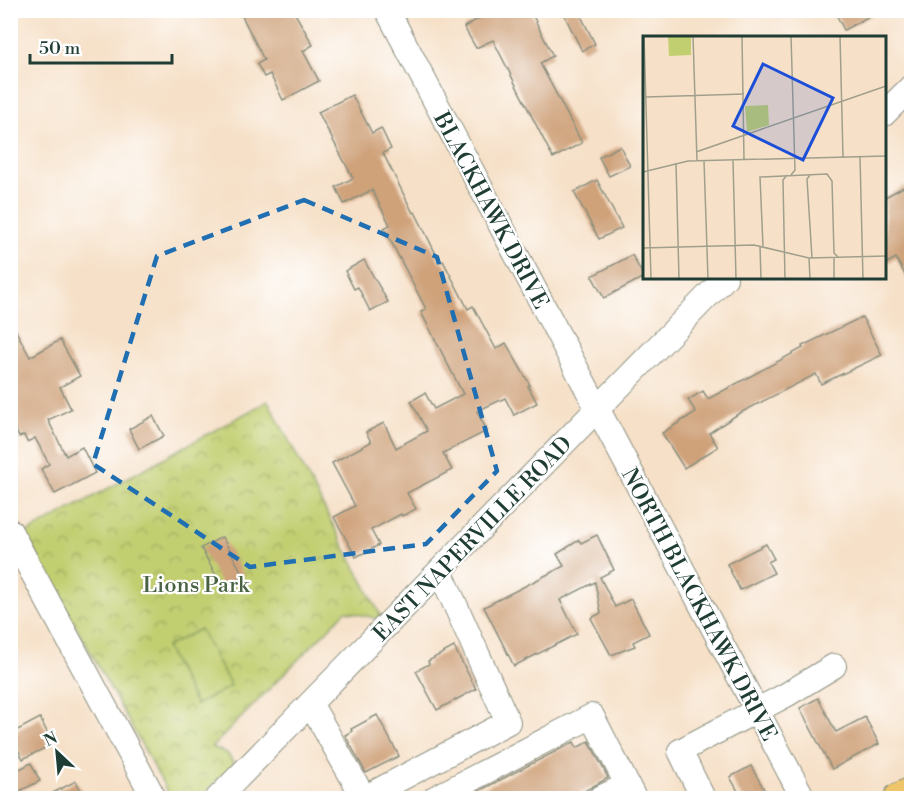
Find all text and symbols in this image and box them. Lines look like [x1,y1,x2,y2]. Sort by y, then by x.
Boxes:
scale bar [30,27,172,65]
inset map [643,36,886,279]
text: 50 m [39,37,81,60]
street label: BLACKHAWK DRIVE [427,107,554,314]
street label: EAST NAPERVILLE ROAD [368,431,578,647]
street label: NORTH BLACKHAWK DRIVE [615,464,782,746]
park label: Lions Park [142,572,251,599]
north arrow [27,722,87,782]
text: N [41,728,61,751]

